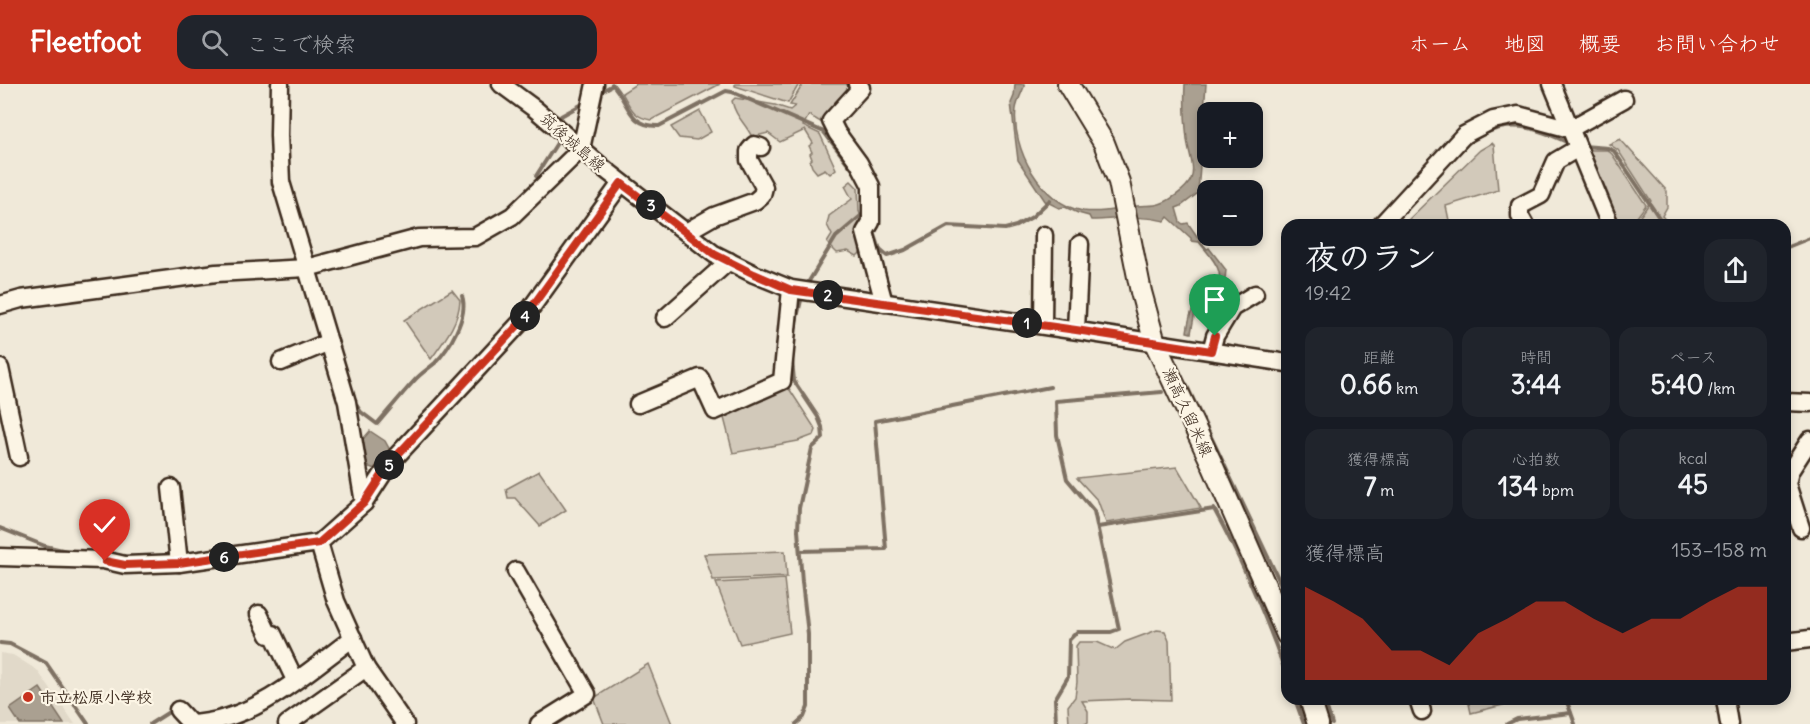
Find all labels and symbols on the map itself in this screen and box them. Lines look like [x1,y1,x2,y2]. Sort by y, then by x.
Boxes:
street label: 筑後城島線 [536,108,610,176]
pin: 3 [636,190,666,220]
pin [1189,274,1240,336]
pin: 2 [813,280,843,310]
pin: 4 [510,301,540,331]
pin: 1 [1012,308,1042,338]
street label: 瀬高久留米線 [1159,364,1217,460]
pin: 5 [374,450,404,480]
pin [79,499,130,561]
pin: 6 [209,542,239,572]
place label: 市立松原小学校 [40,687,152,707]
marker: 市立松原小学校 [21,690,35,704]

